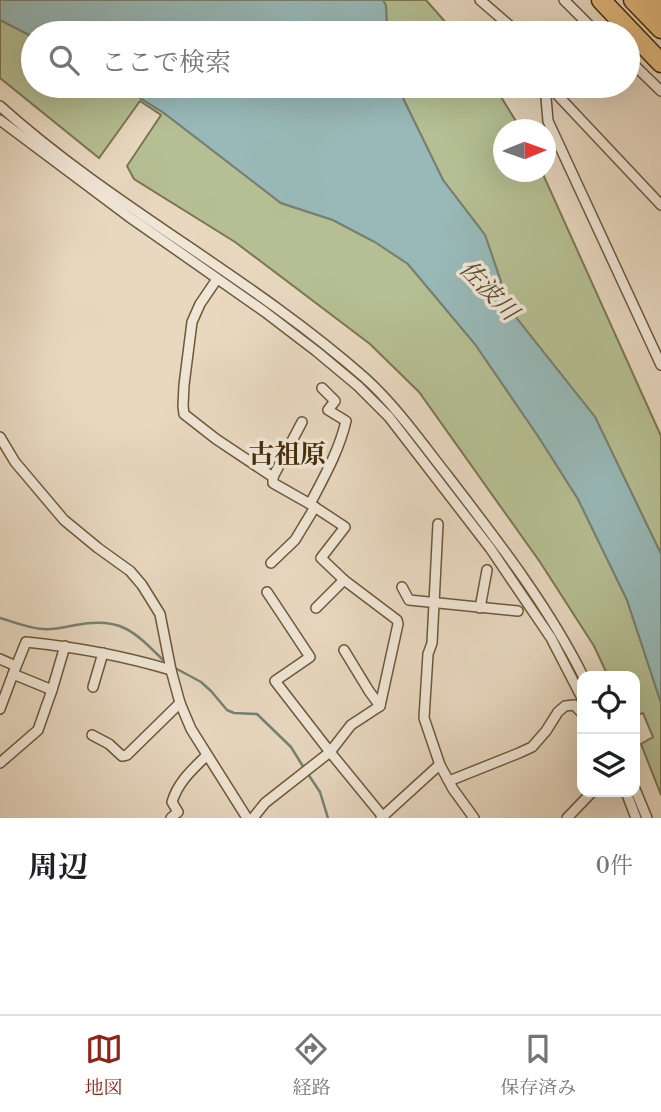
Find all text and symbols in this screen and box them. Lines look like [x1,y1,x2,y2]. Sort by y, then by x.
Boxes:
search box [21,21,640,98]
icon: search [45,41,83,79]
text: ここで検索 [101,46,231,78]
north arrow [493,119,556,182]
water label: 佐波川 [454,254,527,328]
district label: 古祖原 [248,438,326,470]
map controls [577,671,640,797]
button: locate [577,671,640,734]
button: layers [577,734,640,797]
text: 周辺 [28,848,88,885]
text: 0件 [595,851,633,879]
tab: 地図 [85,1030,123,1099]
tab: 経路 [292,1030,330,1099]
tab: 保存済み [500,1030,576,1099]

